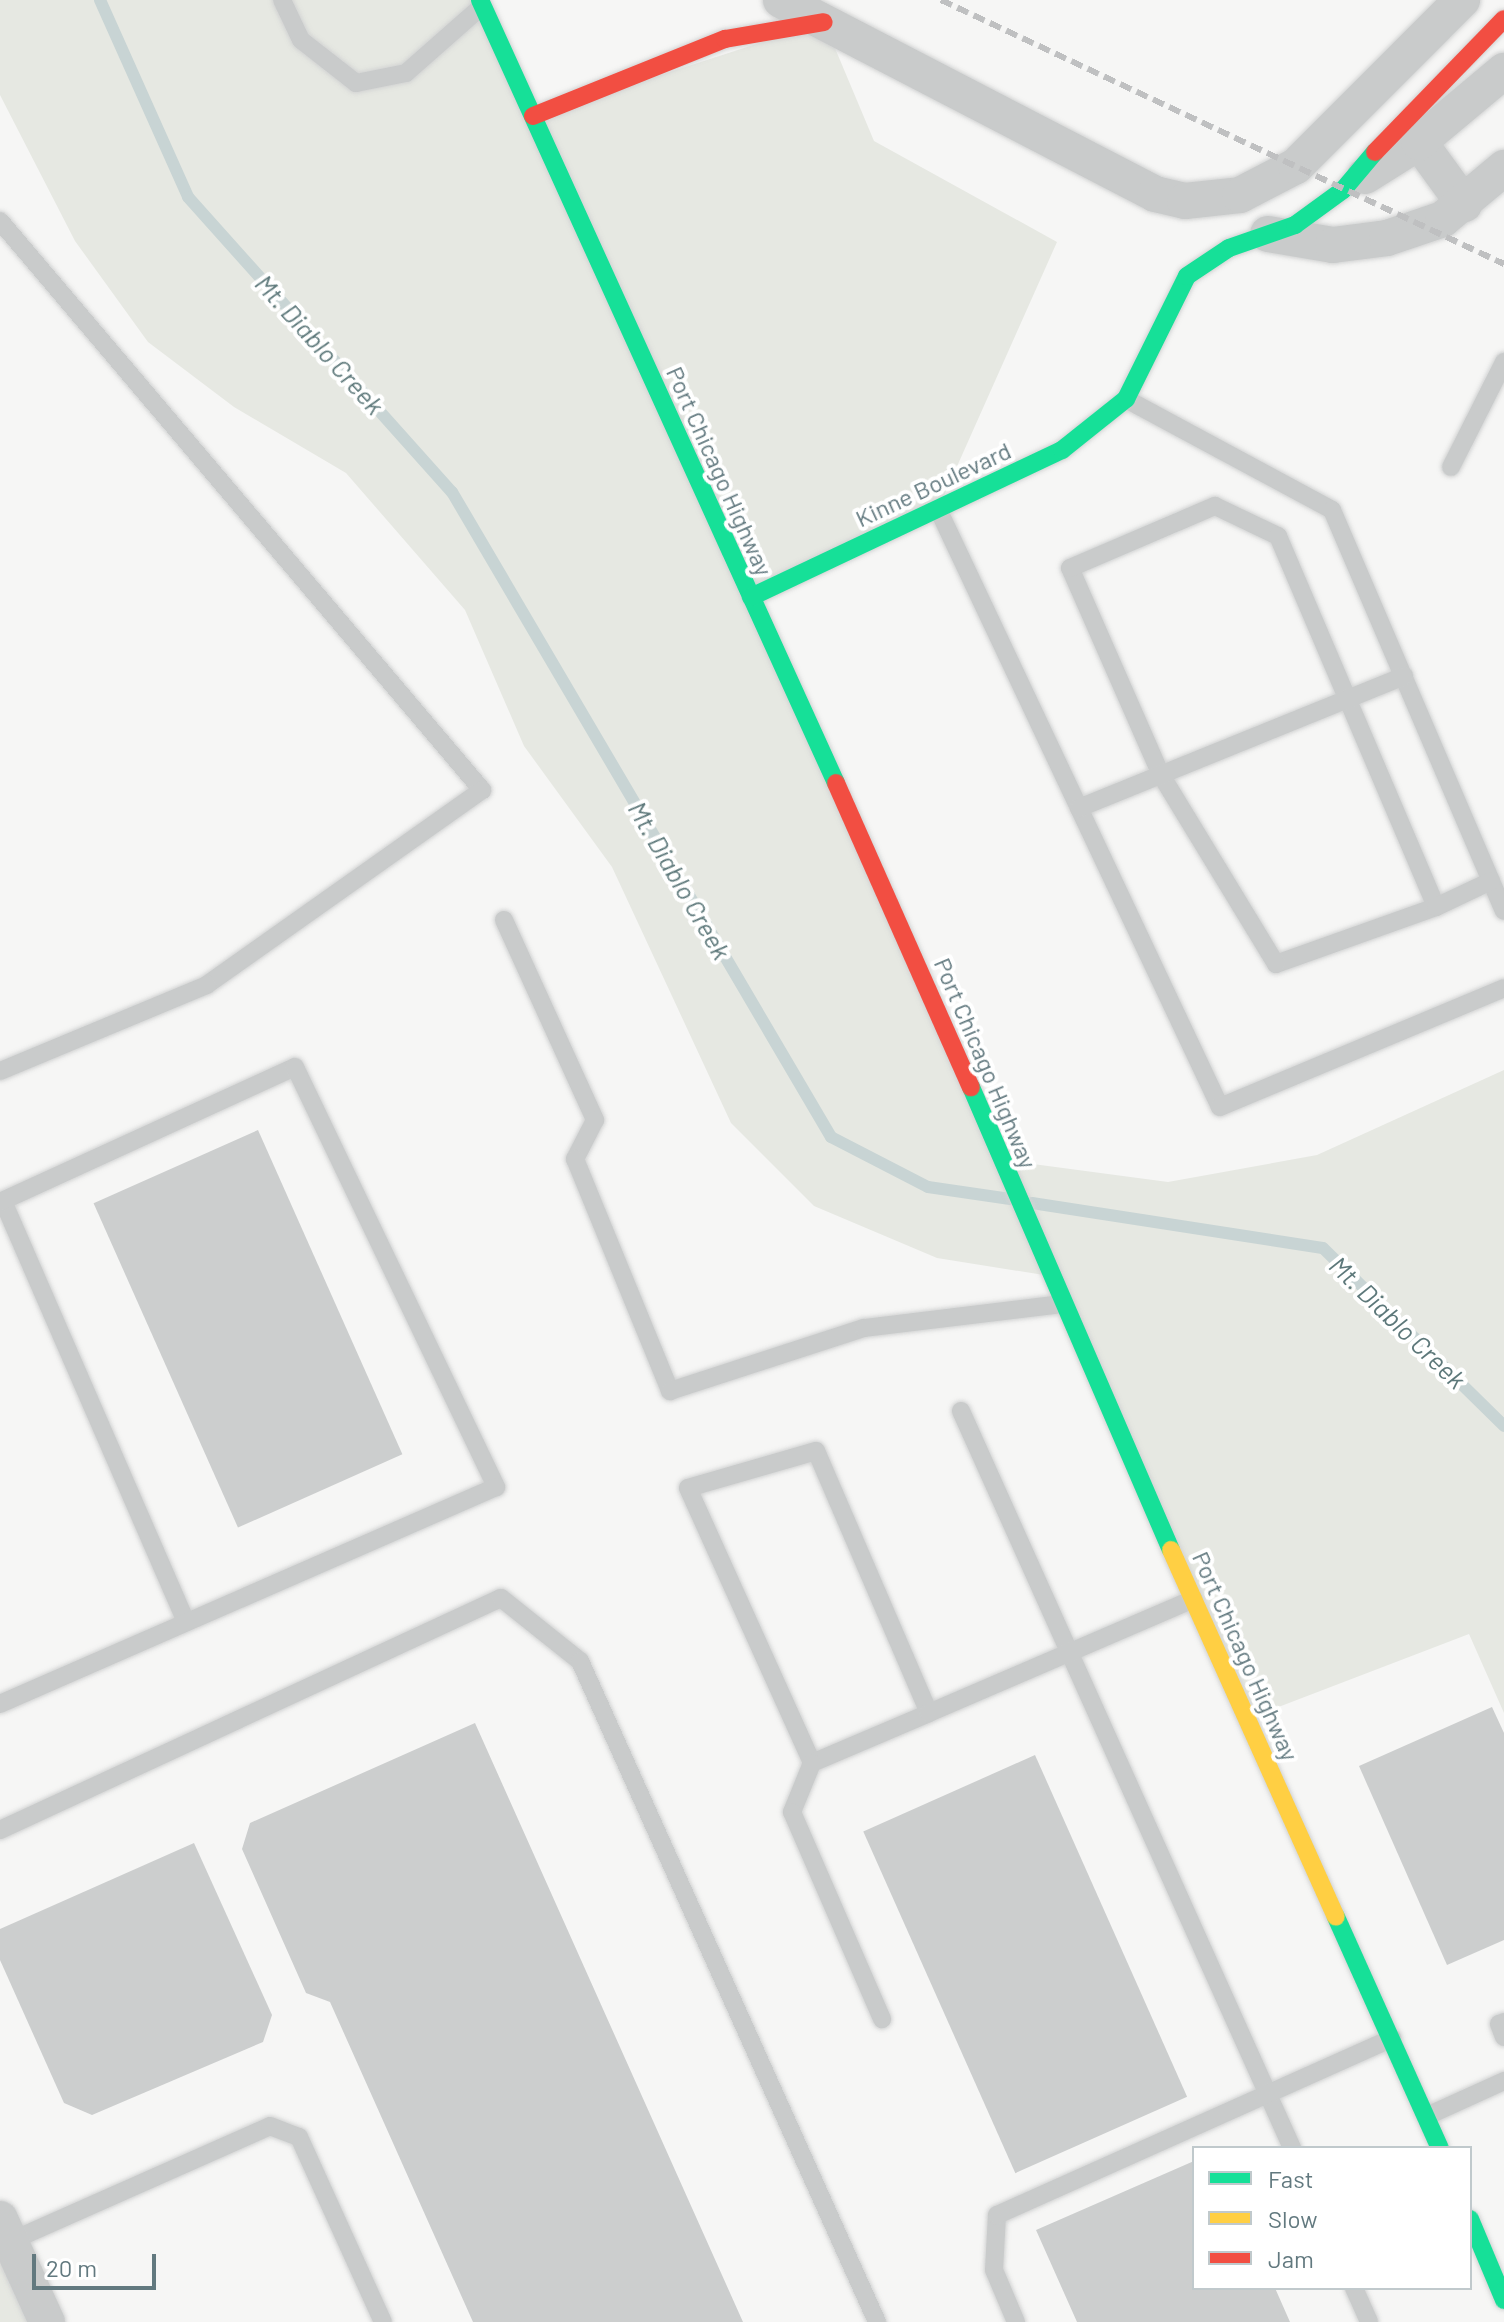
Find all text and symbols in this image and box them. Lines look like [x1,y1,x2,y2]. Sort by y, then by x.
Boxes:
water label: Mt. Diablo Creek [249,268,391,420]
street label: Port Chicago Highway [661,362,779,580]
street label: Kinne Boulevard [851,435,1015,533]
water label: Mt. Diablo Creek [622,795,738,965]
street label: Port Chicago Highway [929,953,1043,1173]
water label: Mt. Diablo Creek [1323,1249,1473,1395]
street label: Port Chicago Highway [1187,1547,1305,1765]
legend [1192,2146,1472,2290]
text: Fast [1268,2164,1313,2193]
text: Slow [1268,2204,1317,2233]
scale bar [36,2238,160,2288]
text: Jam [1268,2244,1314,2273]
text: 20 m [46,2253,97,2282]

